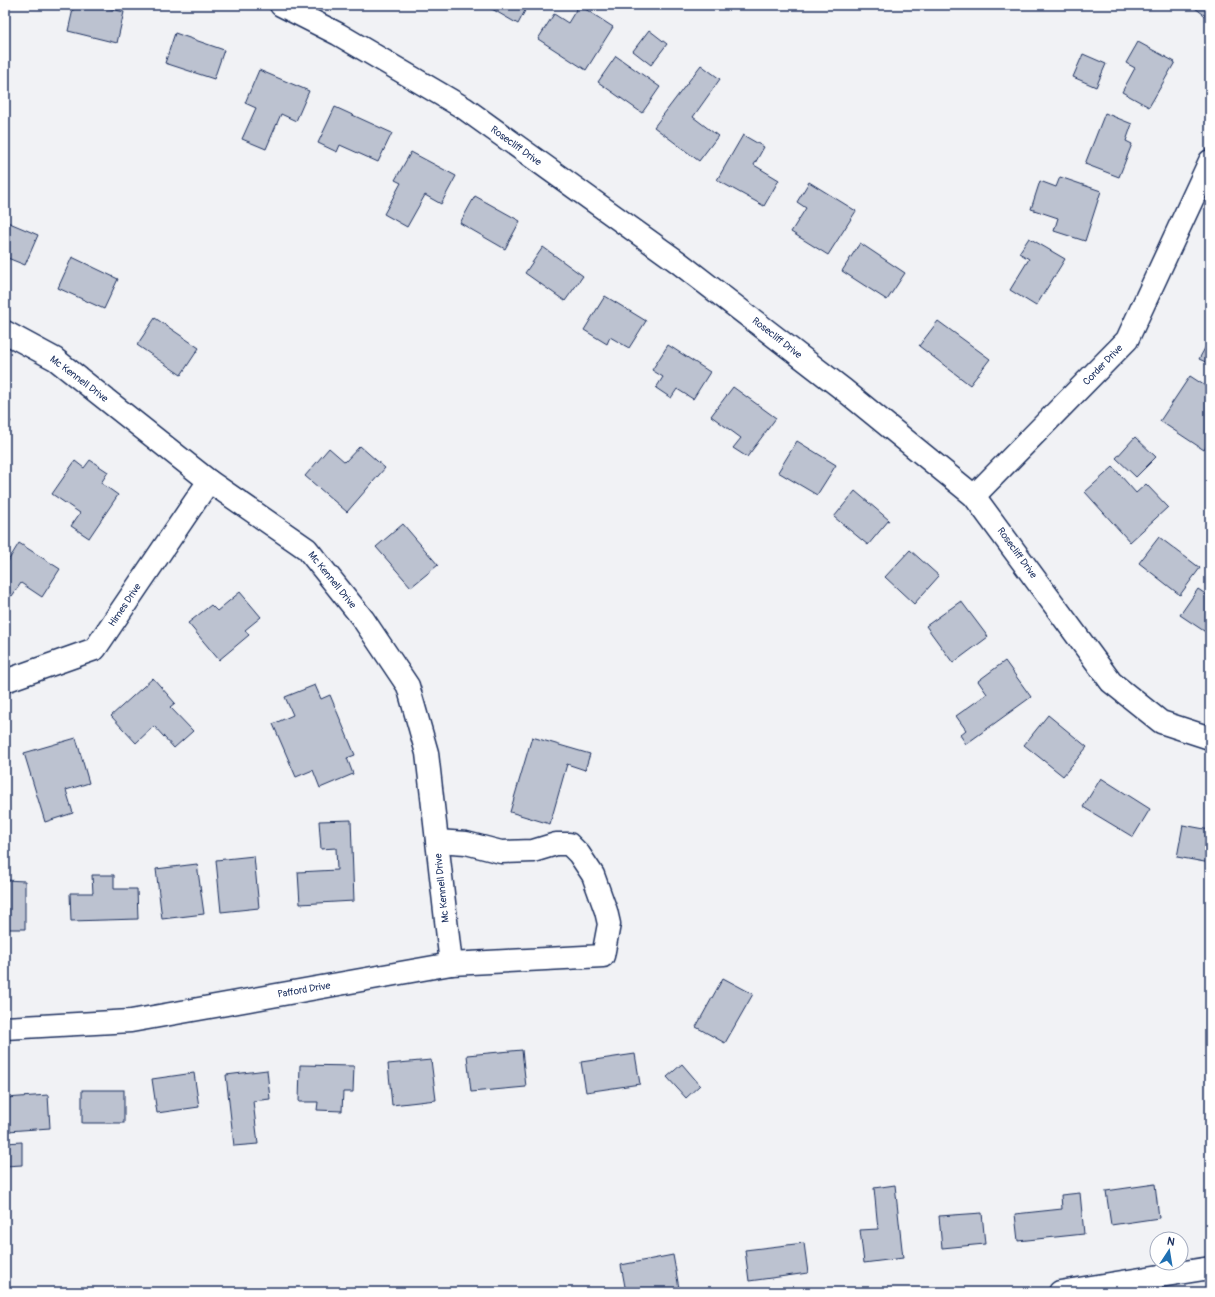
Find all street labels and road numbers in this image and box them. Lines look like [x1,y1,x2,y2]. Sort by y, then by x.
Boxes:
street label: Rosecliff Drive [488,124,544,168]
street label: Rosecliff Drive [750,315,804,361]
street label: Corder Drive [1081,342,1125,388]
street label: Mc Kennell Drive [48,353,111,405]
street label: Rosecliff Drive [995,525,1039,581]
street label: Mc Kennell Drive [305,549,359,611]
street label: Himes Drive [106,581,144,629]
street label: Mc Kennell Drive [432,853,452,923]
street label: Pafford Drive [277,979,331,1001]

